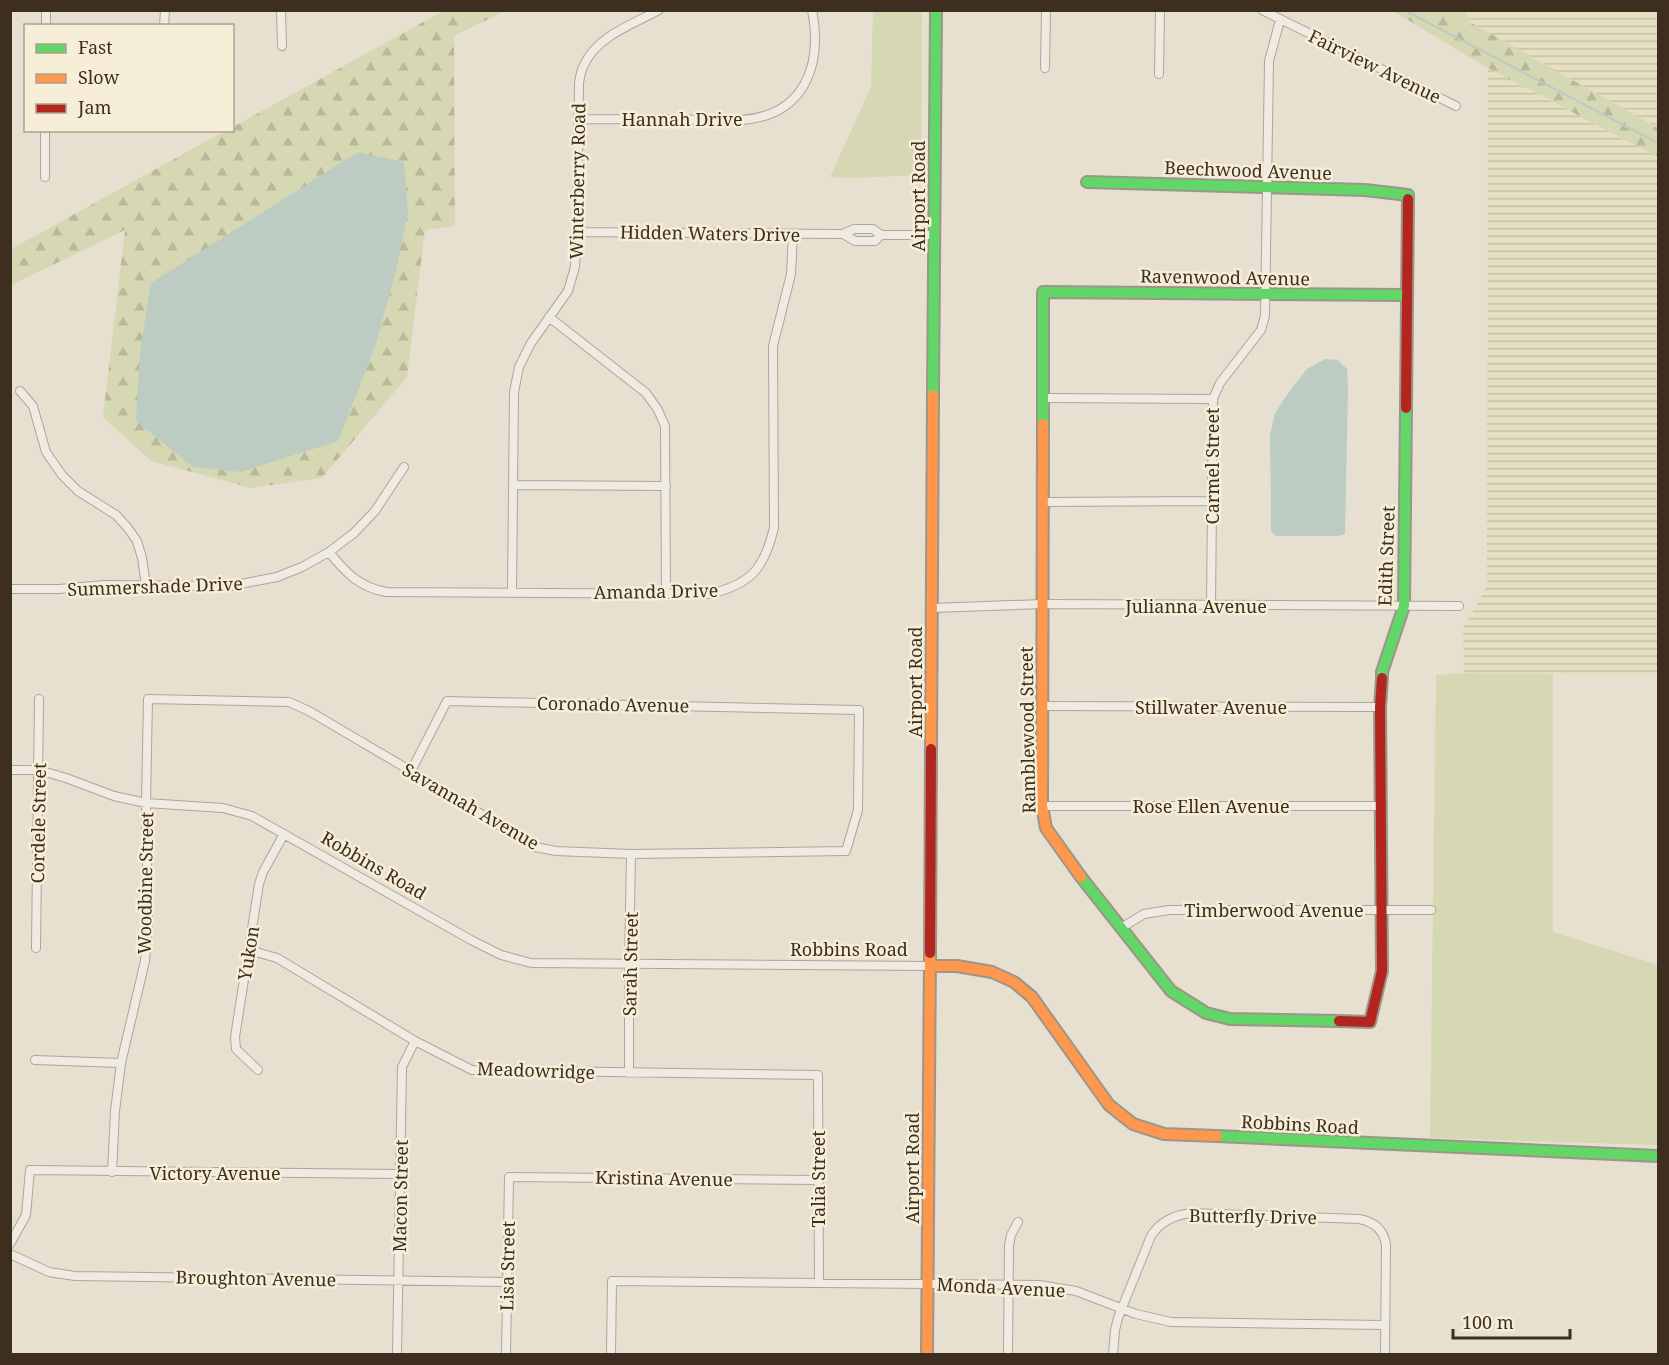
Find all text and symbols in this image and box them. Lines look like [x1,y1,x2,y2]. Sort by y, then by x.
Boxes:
legend [24,24,234,132]
street label: Fairview Avenue [1305,24,1445,108]
text: Fast [78,35,113,59]
text: Slow [78,65,120,89]
text: Jam [77,95,112,119]
street label: Winterberry Road [564,103,590,259]
street label: Hannah Drive [621,107,743,131]
street label: Airport Road [906,140,930,252]
street label: Beechwood Avenue [1164,155,1332,185]
street label: Hidden Waters Drive [620,219,800,247]
street label: Ravenwood Avenue [1140,264,1310,290]
street label: Carmel Street [1200,408,1224,524]
street label: Edith Street [1372,505,1400,607]
street label: Summershade Drive [67,571,243,601]
street label: Amanda Drive [593,578,719,604]
street label: Julianna Avenue [1124,594,1267,618]
street label: Airport Road [903,626,927,738]
street label: Ramblewood Street [1014,646,1040,814]
street label: Coronado Avenue [537,691,689,717]
street label: Stillwater Avenue [1135,695,1287,719]
street label: Savannah Avenue [398,757,544,855]
street label: Cordele Street [25,762,51,884]
street label: Rose Ellen Avenue [1132,794,1290,818]
street label: Woodbine Street [132,812,158,954]
street label: Robbins Road [317,825,431,905]
street label: Timberwood Avenue [1184,898,1364,922]
street label: Sarah Street [617,912,643,1016]
street label: Yukon [232,924,264,983]
street label: Robbins Road [790,937,908,961]
street label: Meadowridge [477,1056,595,1084]
street label: Robbins Road [1241,1109,1359,1139]
street label: Airport Road [900,1112,924,1224]
street label: Talia Street [806,1131,830,1227]
street label: Macon Street [387,1139,413,1253]
street label: Victory Avenue [149,1161,281,1185]
street label: Kristina Avenue [595,1165,733,1191]
street label: Butterfly Drive [1189,1203,1317,1229]
street label: Lisa Street [494,1221,520,1311]
street label: Broughton Avenue [176,1265,336,1291]
street label: Monda Avenue [936,1272,1066,1302]
scale bar [1453,1302,1570,1340]
text: 100 m [1462,1310,1514,1334]

